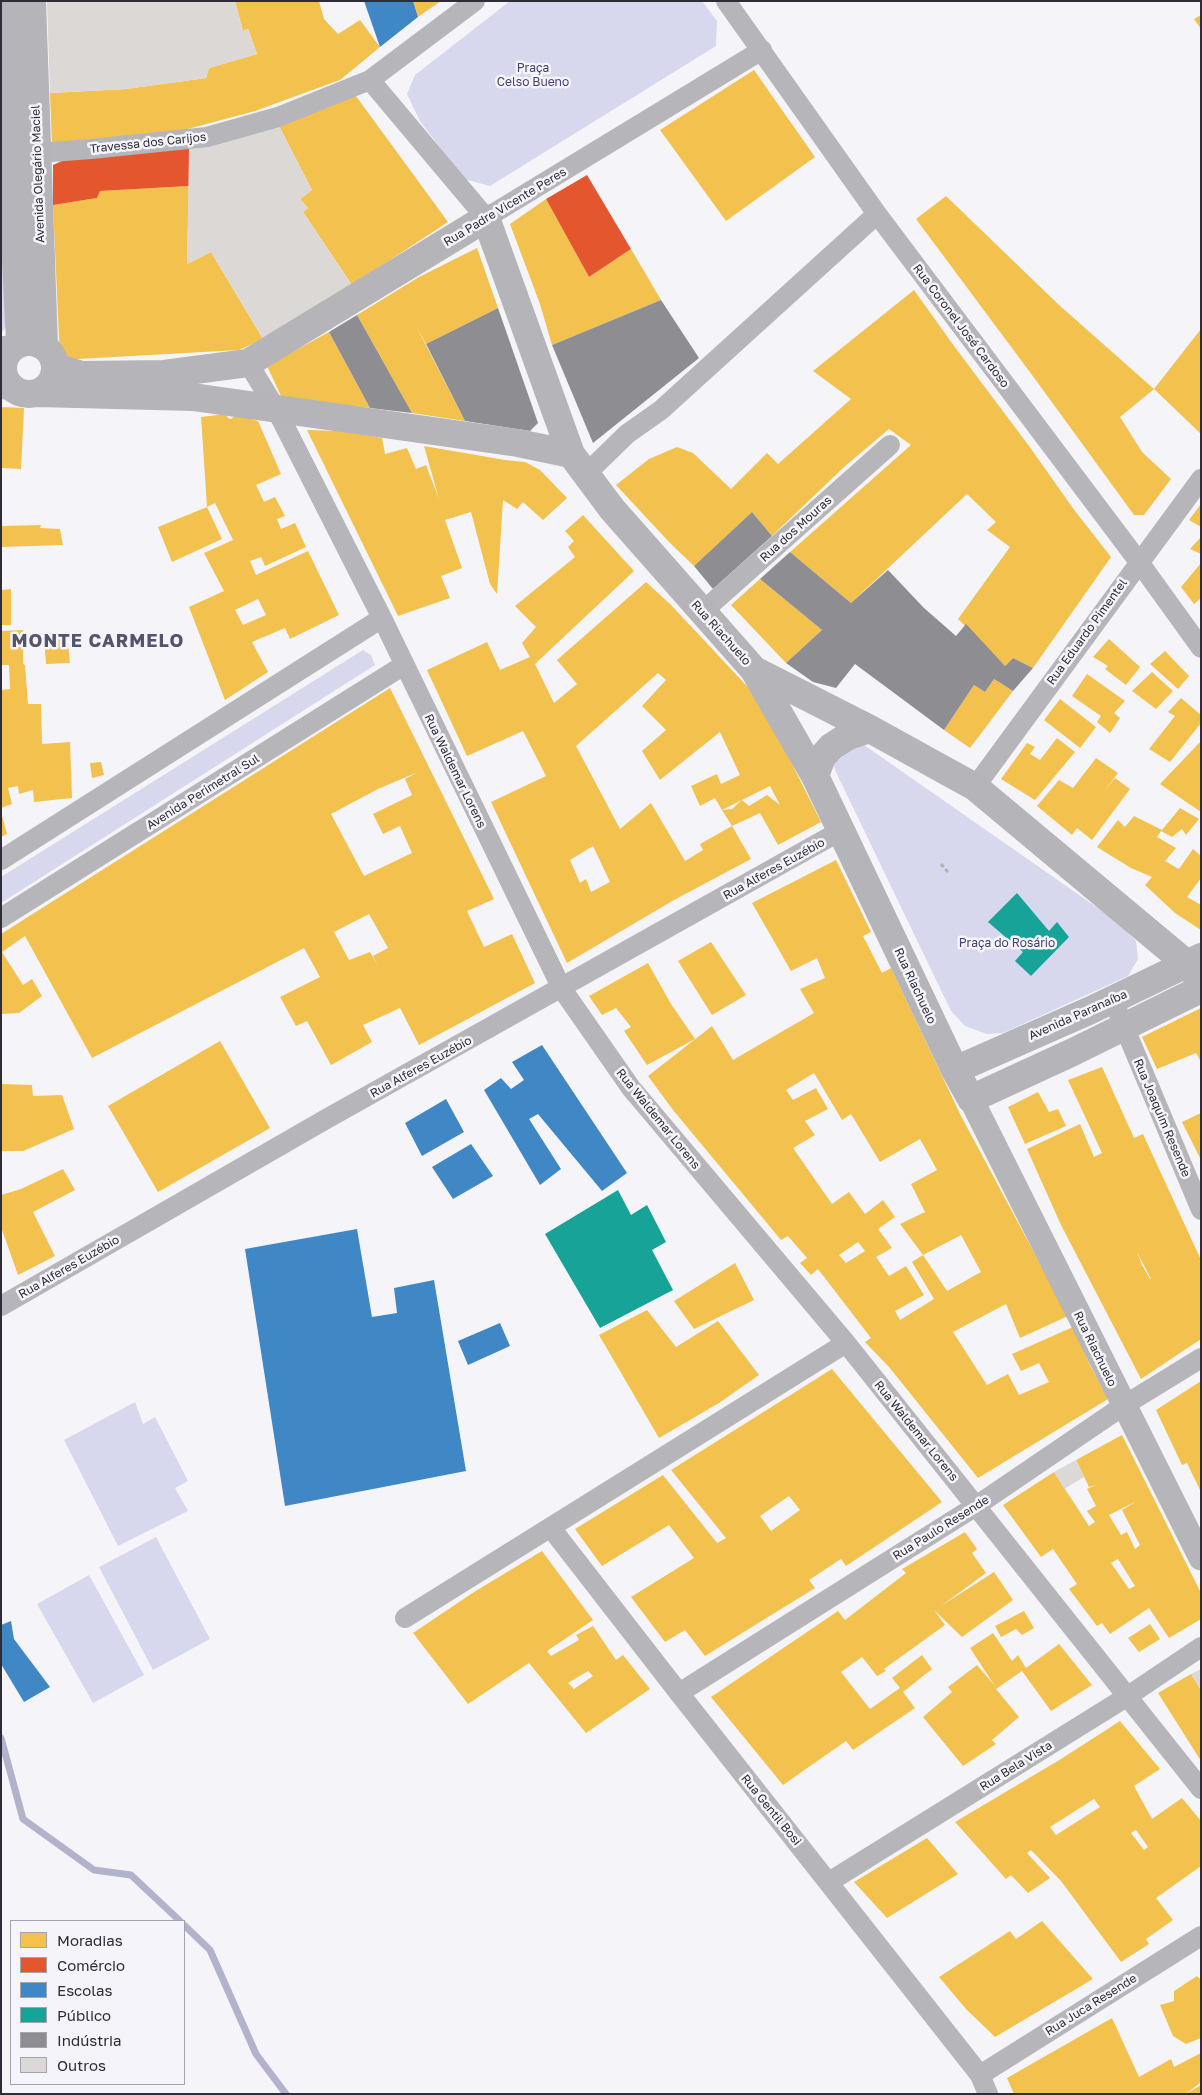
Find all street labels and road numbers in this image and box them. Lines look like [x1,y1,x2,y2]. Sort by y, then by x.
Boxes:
street label: Avenida Olegário Maciel [28,105,48,243]
street label: Travessa dos Carijos [89,130,207,156]
street label: Rua Padre Vicente Peres [441,165,569,249]
street label: Rua Coronel José Cardoso [910,261,1012,391]
street label: Rua dos Mouras [757,493,835,565]
street label: Rua Eduardo Pimentel [1044,576,1130,688]
street label: Rua Riachuelo [688,598,754,668]
street label: Rua Waldemar Lorens [421,712,489,830]
street label: Avenida Perimetral Sul [144,751,262,833]
street label: Rua Alferes Euzébio [721,835,827,903]
street label: Rua Riachuelo [891,946,939,1026]
street label: Avenida Paranaíba [1027,987,1129,1043]
street label: Rua Alferes Euzébio [368,1033,474,1101]
street label: Rua Joaquim Resende [1131,1057,1193,1179]
street label: Rua Waldemar Lorens [613,1066,703,1172]
street label: Rua Alferes Euzébio [16,1232,122,1302]
street label: Rua Riachuelo [1071,1309,1119,1389]
street label: Rua Waldemar Lorens [871,1378,961,1484]
street label: Rua Paulo Resende [890,1493,992,1563]
street label: Rua Bela Vista [977,1738,1055,1794]
street label: Rua Gentil Bosi [738,1772,804,1848]
street label: Rua Juca Resende [1043,1971,1139,2039]

